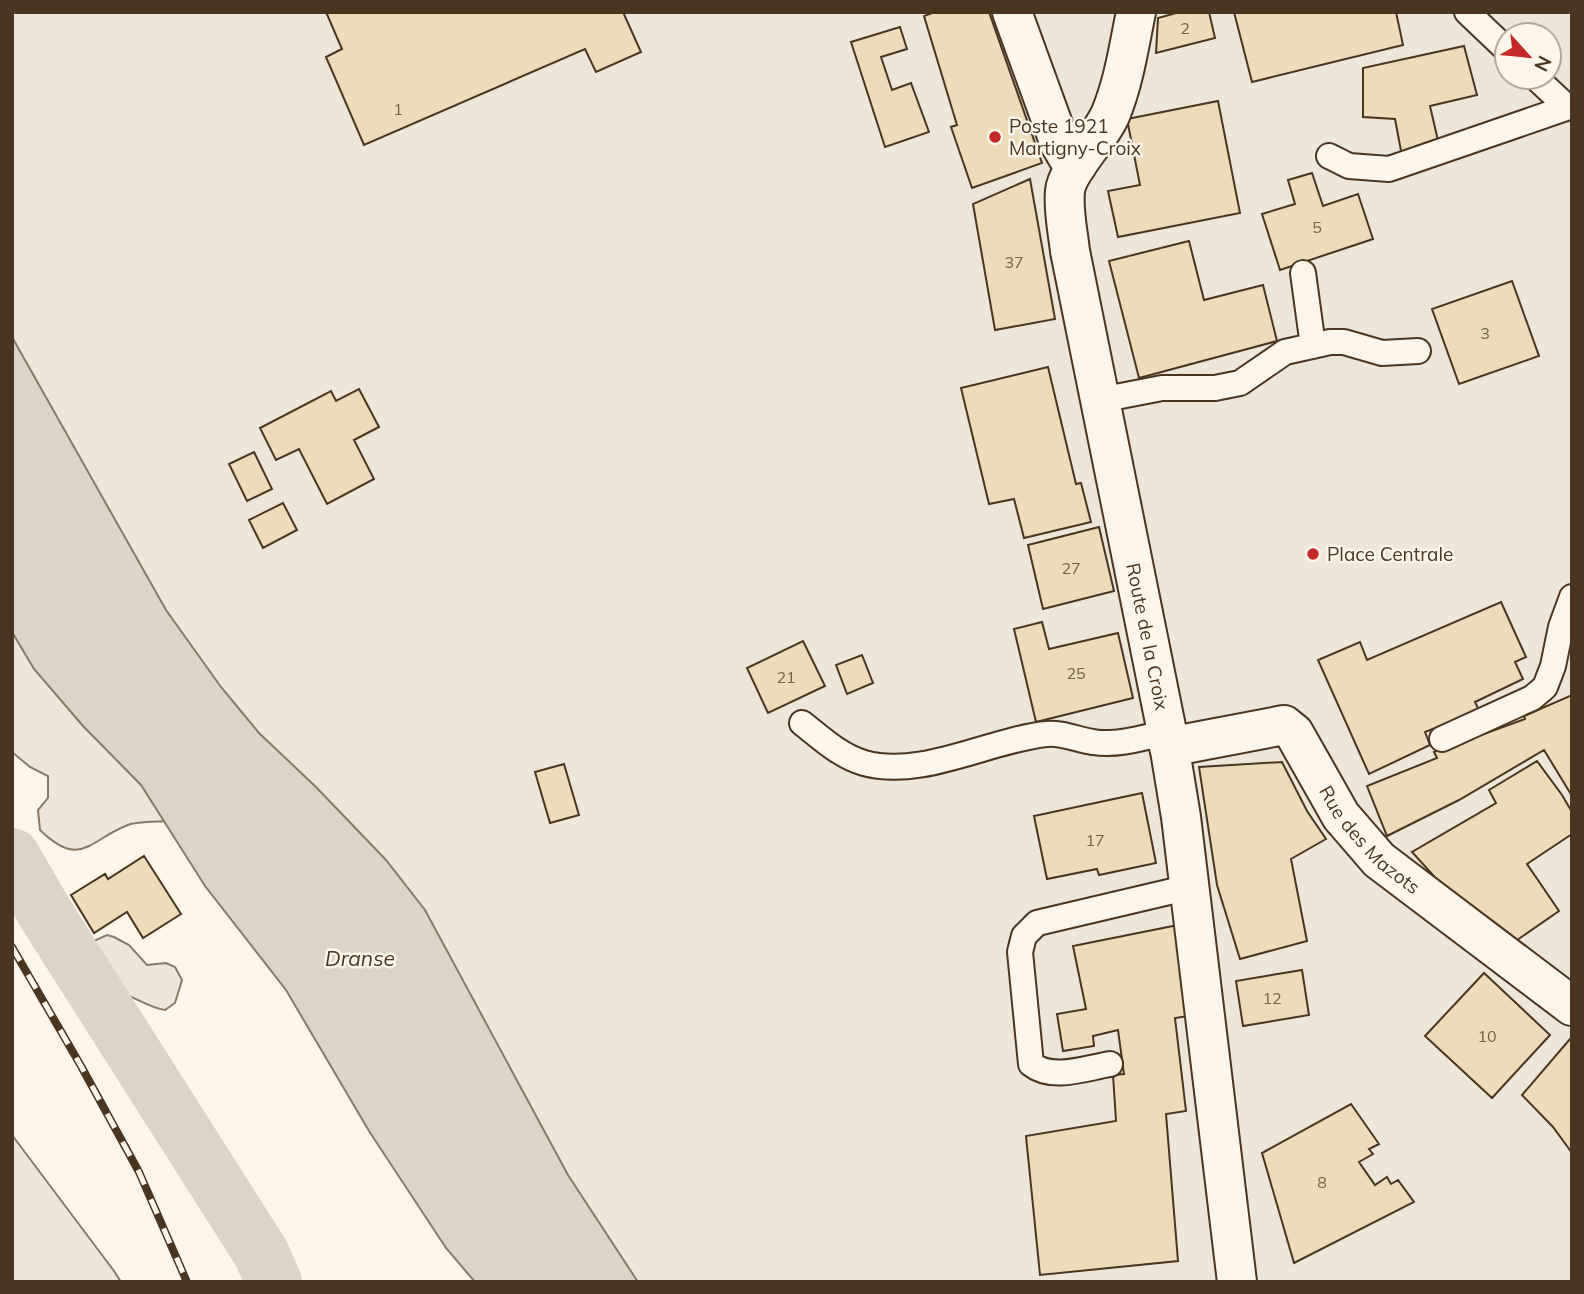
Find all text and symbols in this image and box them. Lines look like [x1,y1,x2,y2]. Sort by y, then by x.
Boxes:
house number: 2 [1180,18,1190,38]
north arrow [1493,21,1563,91]
text: N [1529,52,1557,76]
house number: 1 [393,99,403,119]
place label: Poste 1921 Martigny-Croix [1009,114,1141,160]
marker: Poste 1921 Martigny-Croix [987,129,1003,145]
house number: 5 [1312,217,1322,237]
house number: 37 [1004,252,1024,272]
house number: 3 [1480,323,1490,343]
place label: Place Centrale [1327,542,1453,566]
marker: Place Centrale [1305,546,1321,562]
house number: 27 [1061,558,1081,578]
street label: Route de la Croix [1121,561,1174,712]
house number: 25 [1066,663,1086,683]
house number: 21 [776,667,796,687]
street label: Rue des Mazots [1314,781,1425,899]
house number: 17 [1085,830,1105,850]
water label: Dranse [325,945,395,971]
house number: 12 [1262,988,1282,1008]
house number: 10 [1477,1026,1497,1046]
house number: 8 [1317,1172,1327,1192]

